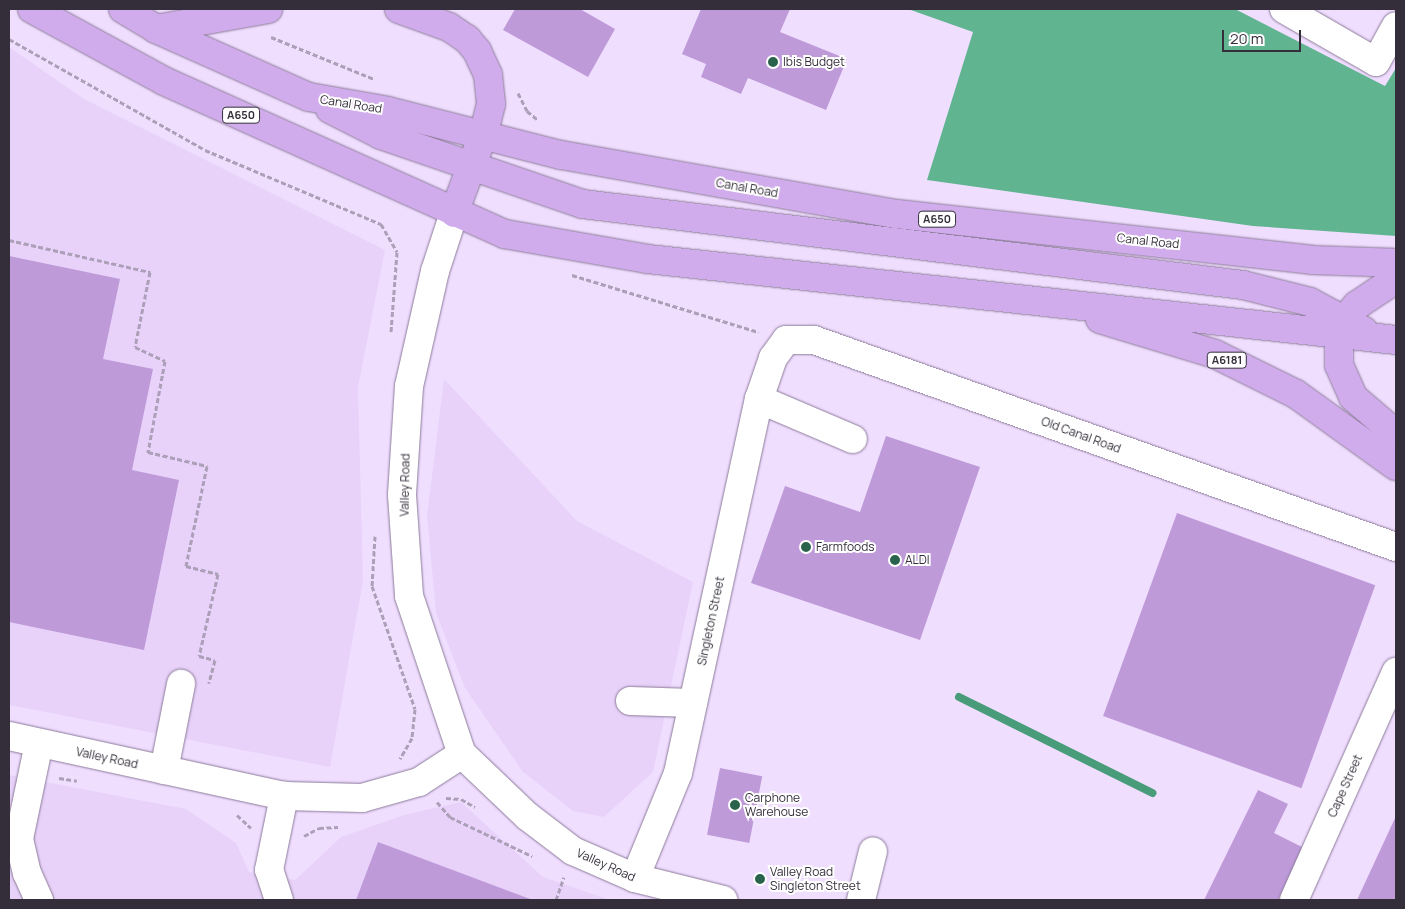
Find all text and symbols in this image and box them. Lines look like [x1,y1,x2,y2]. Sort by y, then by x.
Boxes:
scale bar [1225,20,1304,52]
text: 20 m [1230,28,1263,49]
place label: Ibis Budget [783,55,845,69]
marker: Ibis Budget [767,56,779,68]
street label: Canal Road [319,92,383,116]
road number: A650 [221,106,261,124]
street label: Canal Road [715,175,779,201]
road number: A650 [917,210,957,228]
street label: Canal Road [1116,231,1180,251]
road number: A6181 [1206,352,1248,368]
street label: Old Canal Road [1039,414,1123,456]
street label: Valley Road [397,453,413,517]
place label: Farmfoods [816,540,875,554]
marker: Farmfoods [800,541,812,553]
place label: ALDI [905,553,930,567]
marker: ALDI [889,554,901,566]
street label: Singleton Street [695,575,727,667]
street label: Valley Road [75,744,139,772]
street label: Cape Street [1325,752,1365,820]
place label: Carphone Warehouse [745,791,808,819]
marker: Carphone Warehouse [729,799,741,811]
street label: Valley Road [574,846,638,884]
place label: Valley Road Singleton Street [770,865,861,893]
marker: Valley Road Singleton Street [754,873,766,885]

